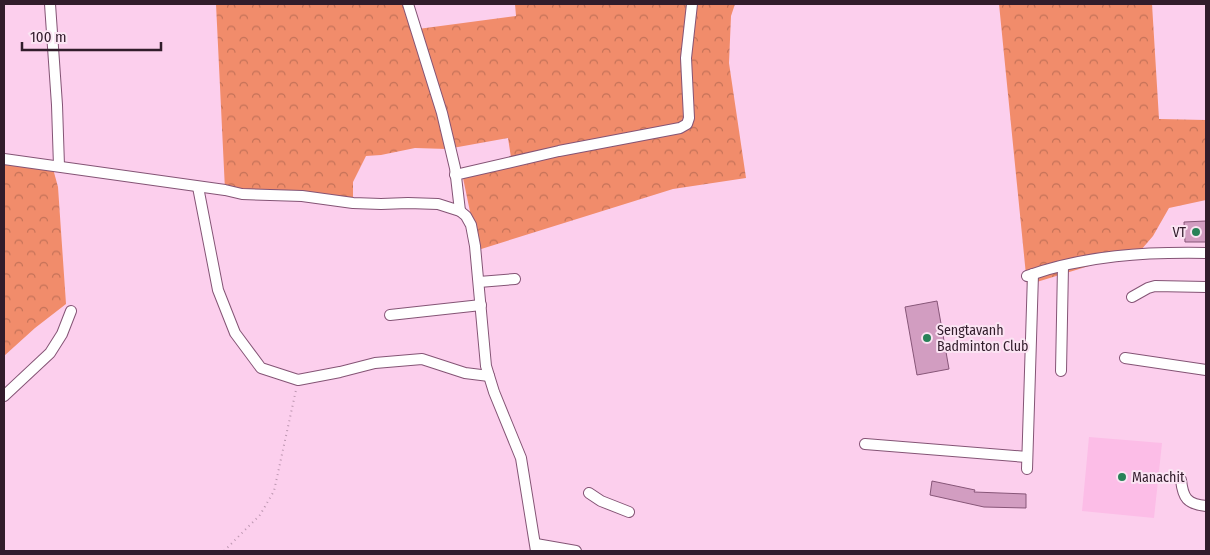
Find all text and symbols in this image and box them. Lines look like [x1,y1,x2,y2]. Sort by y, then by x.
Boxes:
scale bar [22,20,161,52]
text: 100 m [30,28,67,46]
place label: VT [1172,224,1187,241]
marker: VT [1190,226,1202,238]
place label: Sengtavanh Badminton Club [937,322,1029,355]
marker: Sengtavanh Badminton Club [921,332,933,344]
place label: Manachit [1132,469,1185,486]
marker: Manachit [1116,471,1128,483]

